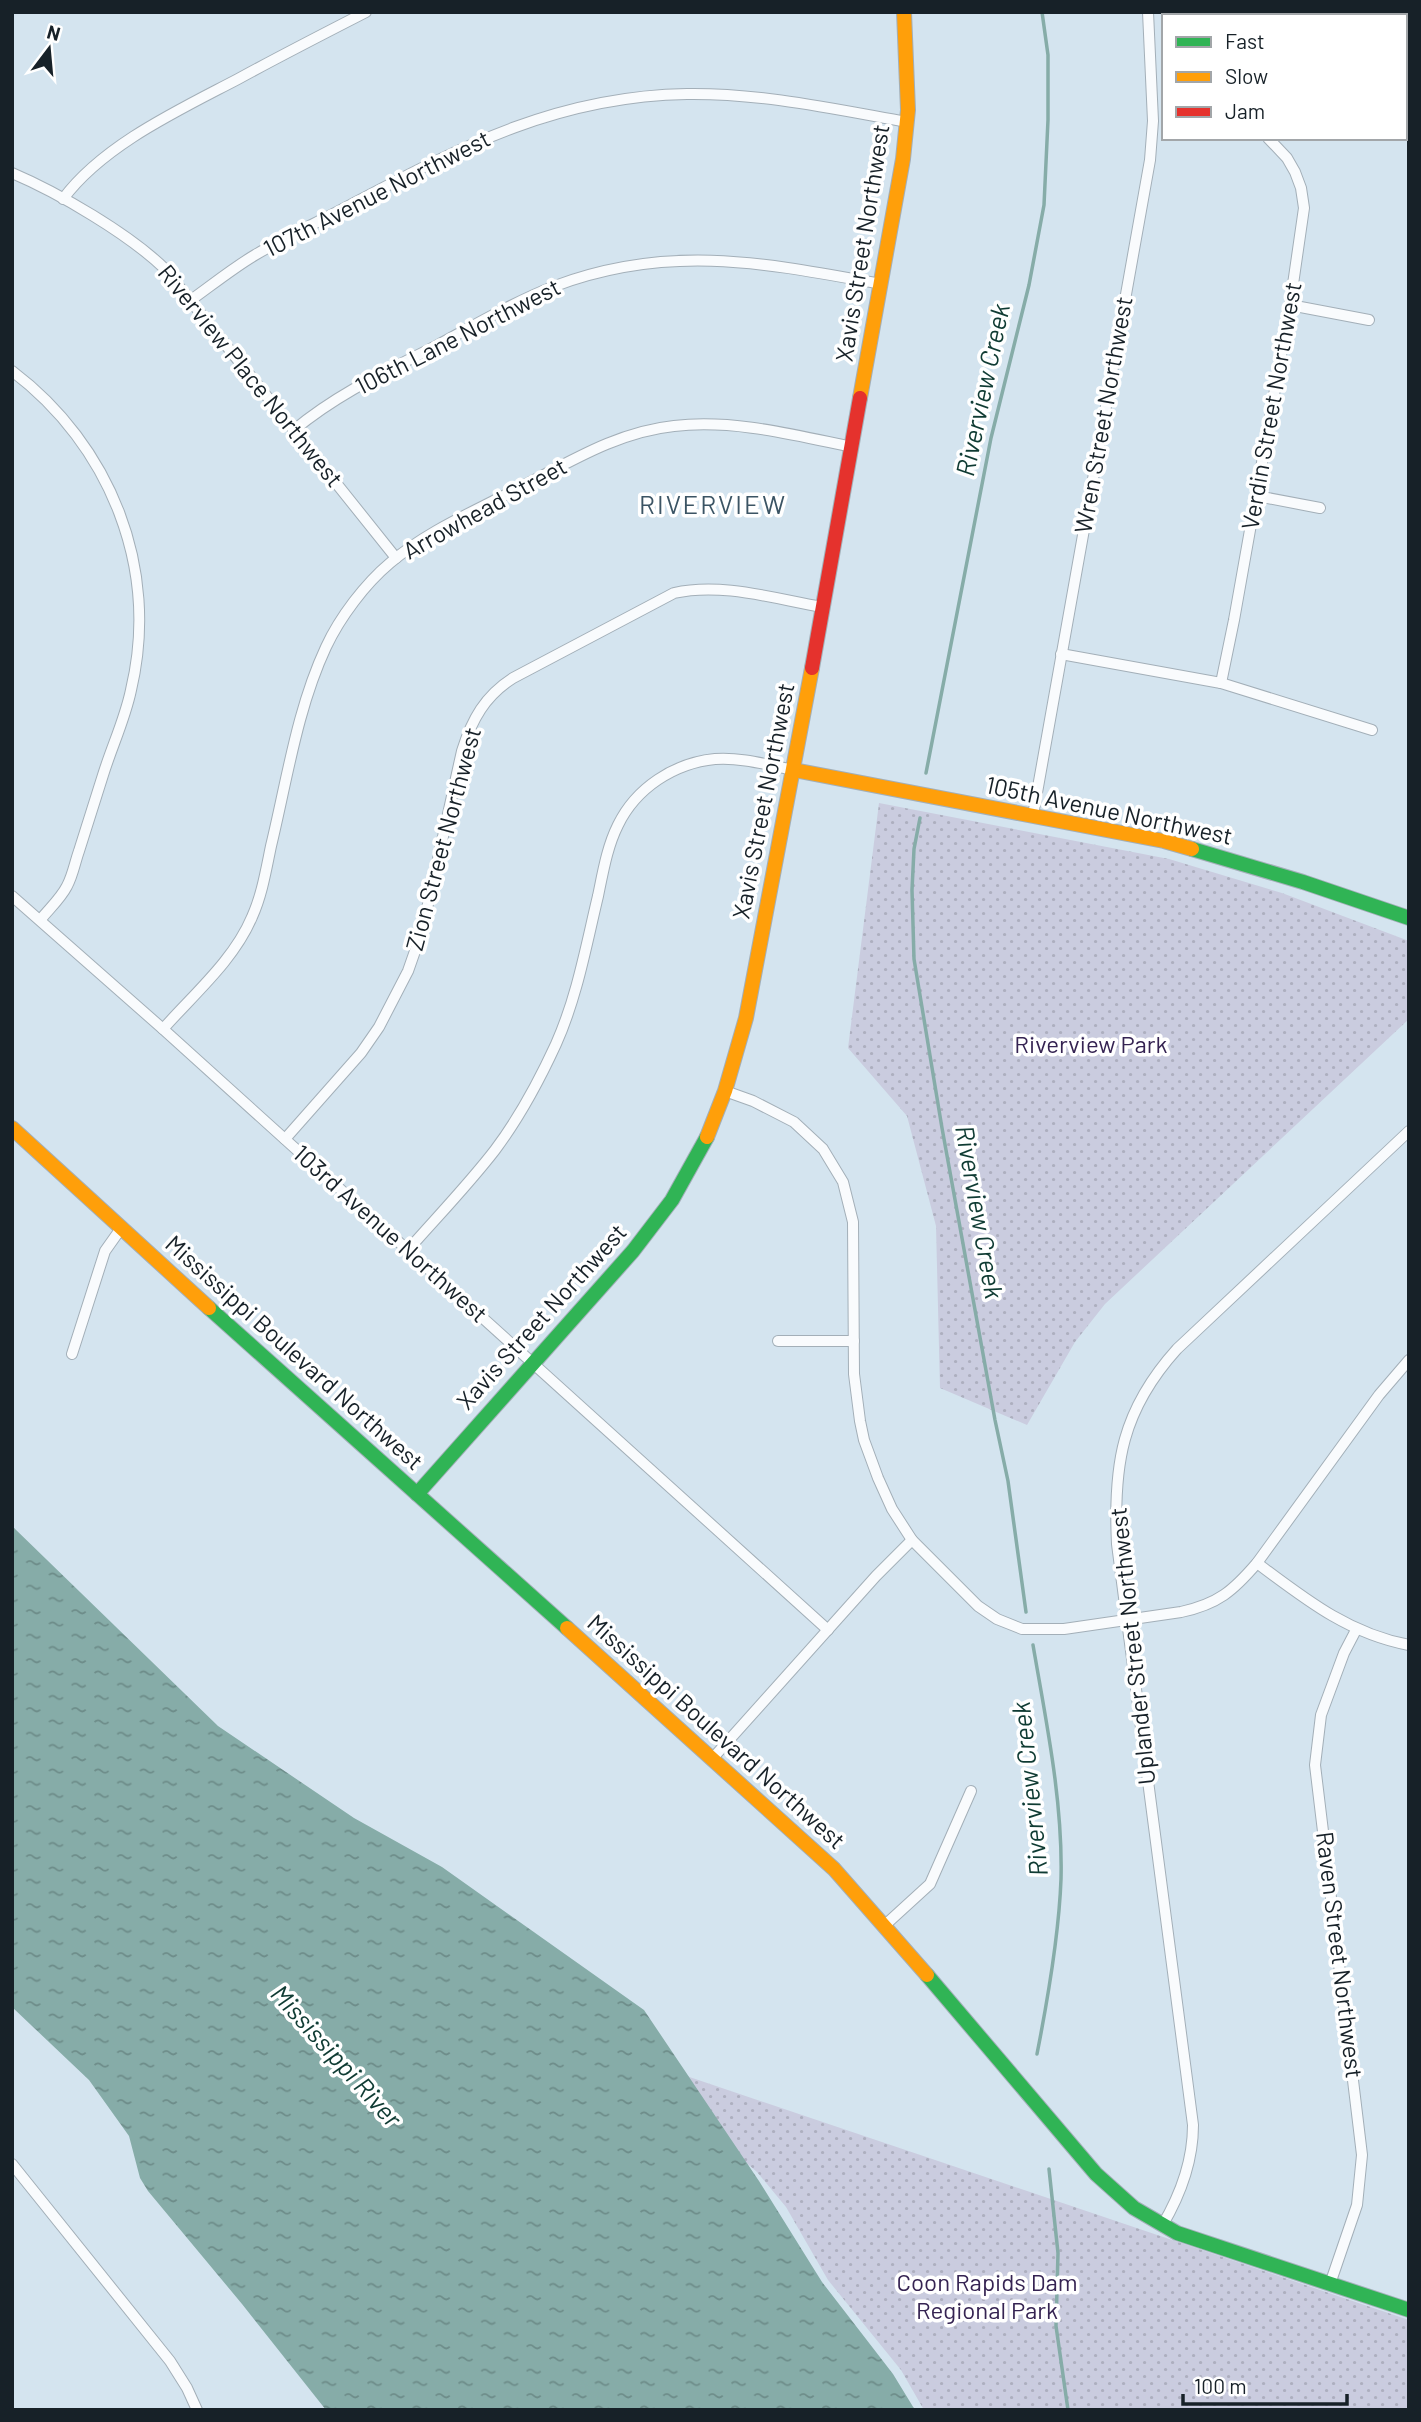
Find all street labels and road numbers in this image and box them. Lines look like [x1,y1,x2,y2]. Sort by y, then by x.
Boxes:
street label: Xavis Street Northwest [828,122,895,363]
street label: 107th Avenue Northwest [258,123,494,262]
street label: Riverview Place Northwest [153,258,350,492]
street label: 106th Lane Northwest [350,271,565,400]
street label: Verdin Street Northwest [1234,280,1307,532]
street label: Wren Street Northwest [1067,294,1138,535]
street label: Arrowhead Street [397,451,571,565]
street label: Xavis Street Northwest [725,680,800,921]
street label: Zion Street Northwest [399,724,486,953]
street label: 105th Avenue Northwest [983,769,1235,850]
street label: 103rd Avenue Northwest [288,1138,494,1328]
street label: Xavis Street Northwest [450,1217,632,1415]
street label: Mississippi Boulevard Northwest [160,1228,430,1475]
street label: Uplander Street Northwest [1103,1506,1160,1786]
street label: Mississippi Boulevard Northwest [582,1607,852,1854]
street label: Raven Street Northwest [1311,1830,1370,2080]

